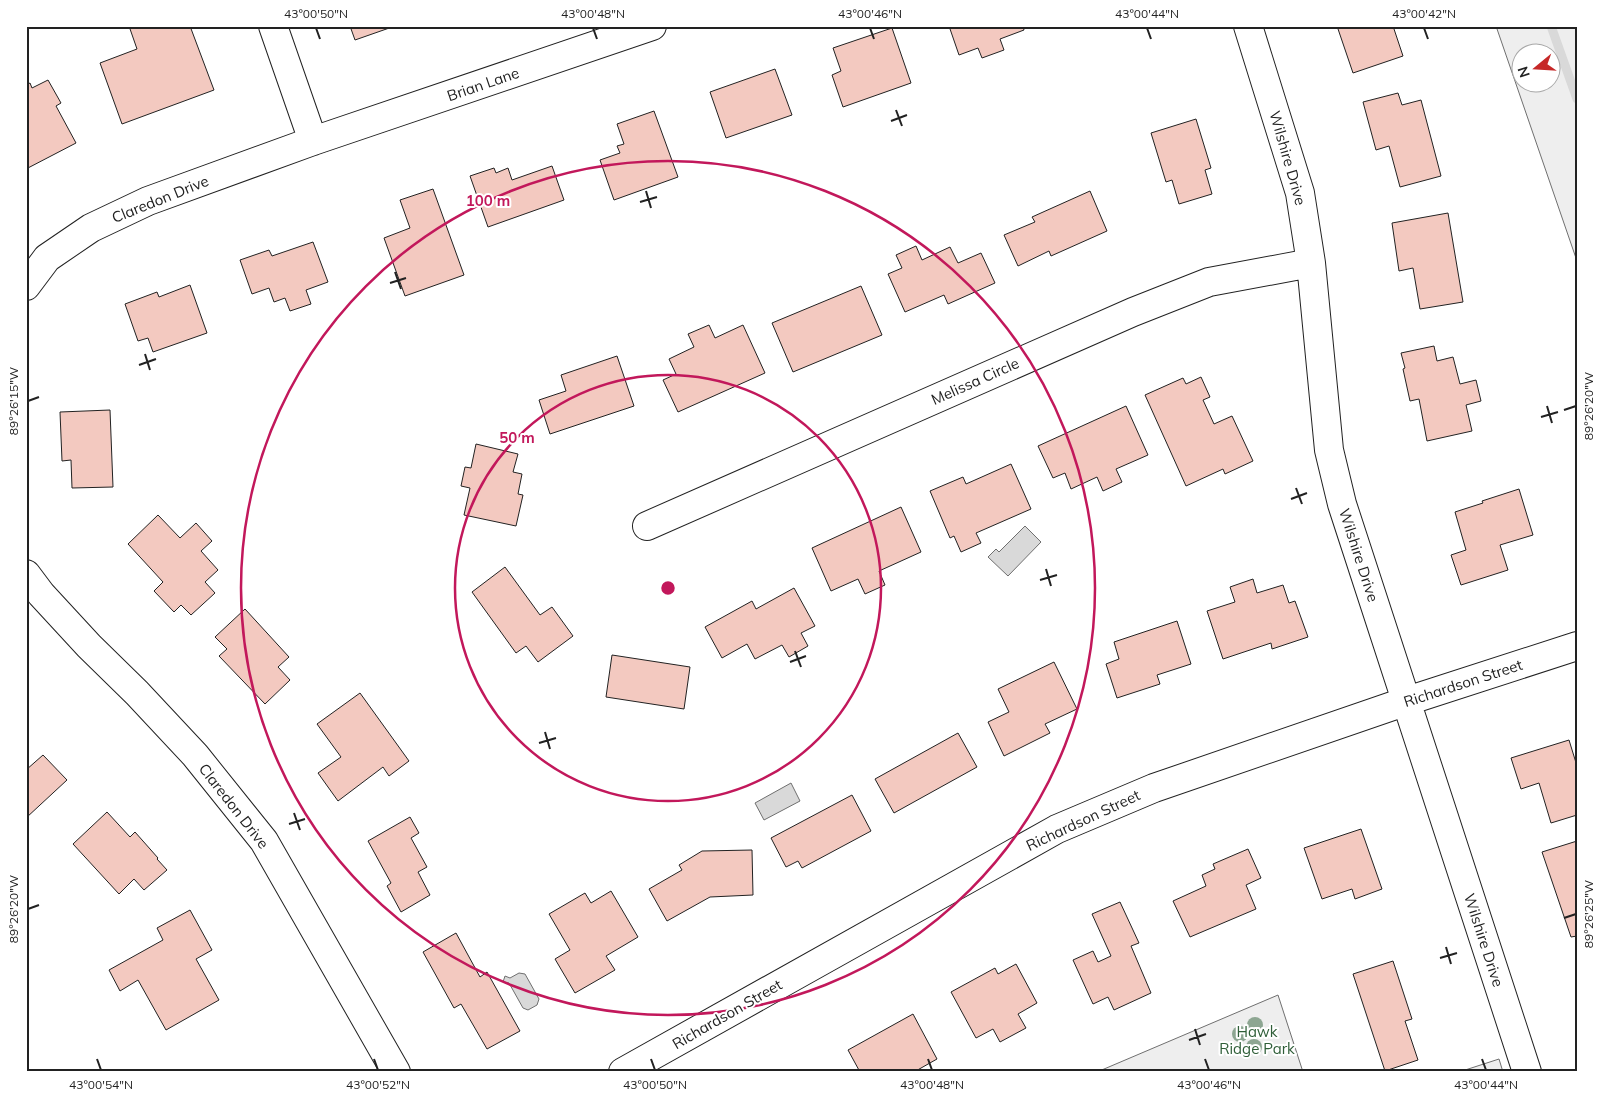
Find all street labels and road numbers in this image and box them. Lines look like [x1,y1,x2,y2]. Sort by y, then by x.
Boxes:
street label: Brian Lane [444,63,522,105]
street label: Wilshire Drive [1265,109,1311,207]
street label: Claredon Drive [109,171,211,227]
street label: Melissa Circle [928,353,1022,409]
street label: Wilshire Drive [1335,506,1383,604]
street label: Richardson Street [1401,655,1525,711]
street label: Claredon Drive [195,760,273,852]
street label: Richardson Street [1023,785,1143,855]
street label: Wilshire Drive [1460,891,1508,989]
street label: Richardson Street [669,975,785,1053]

